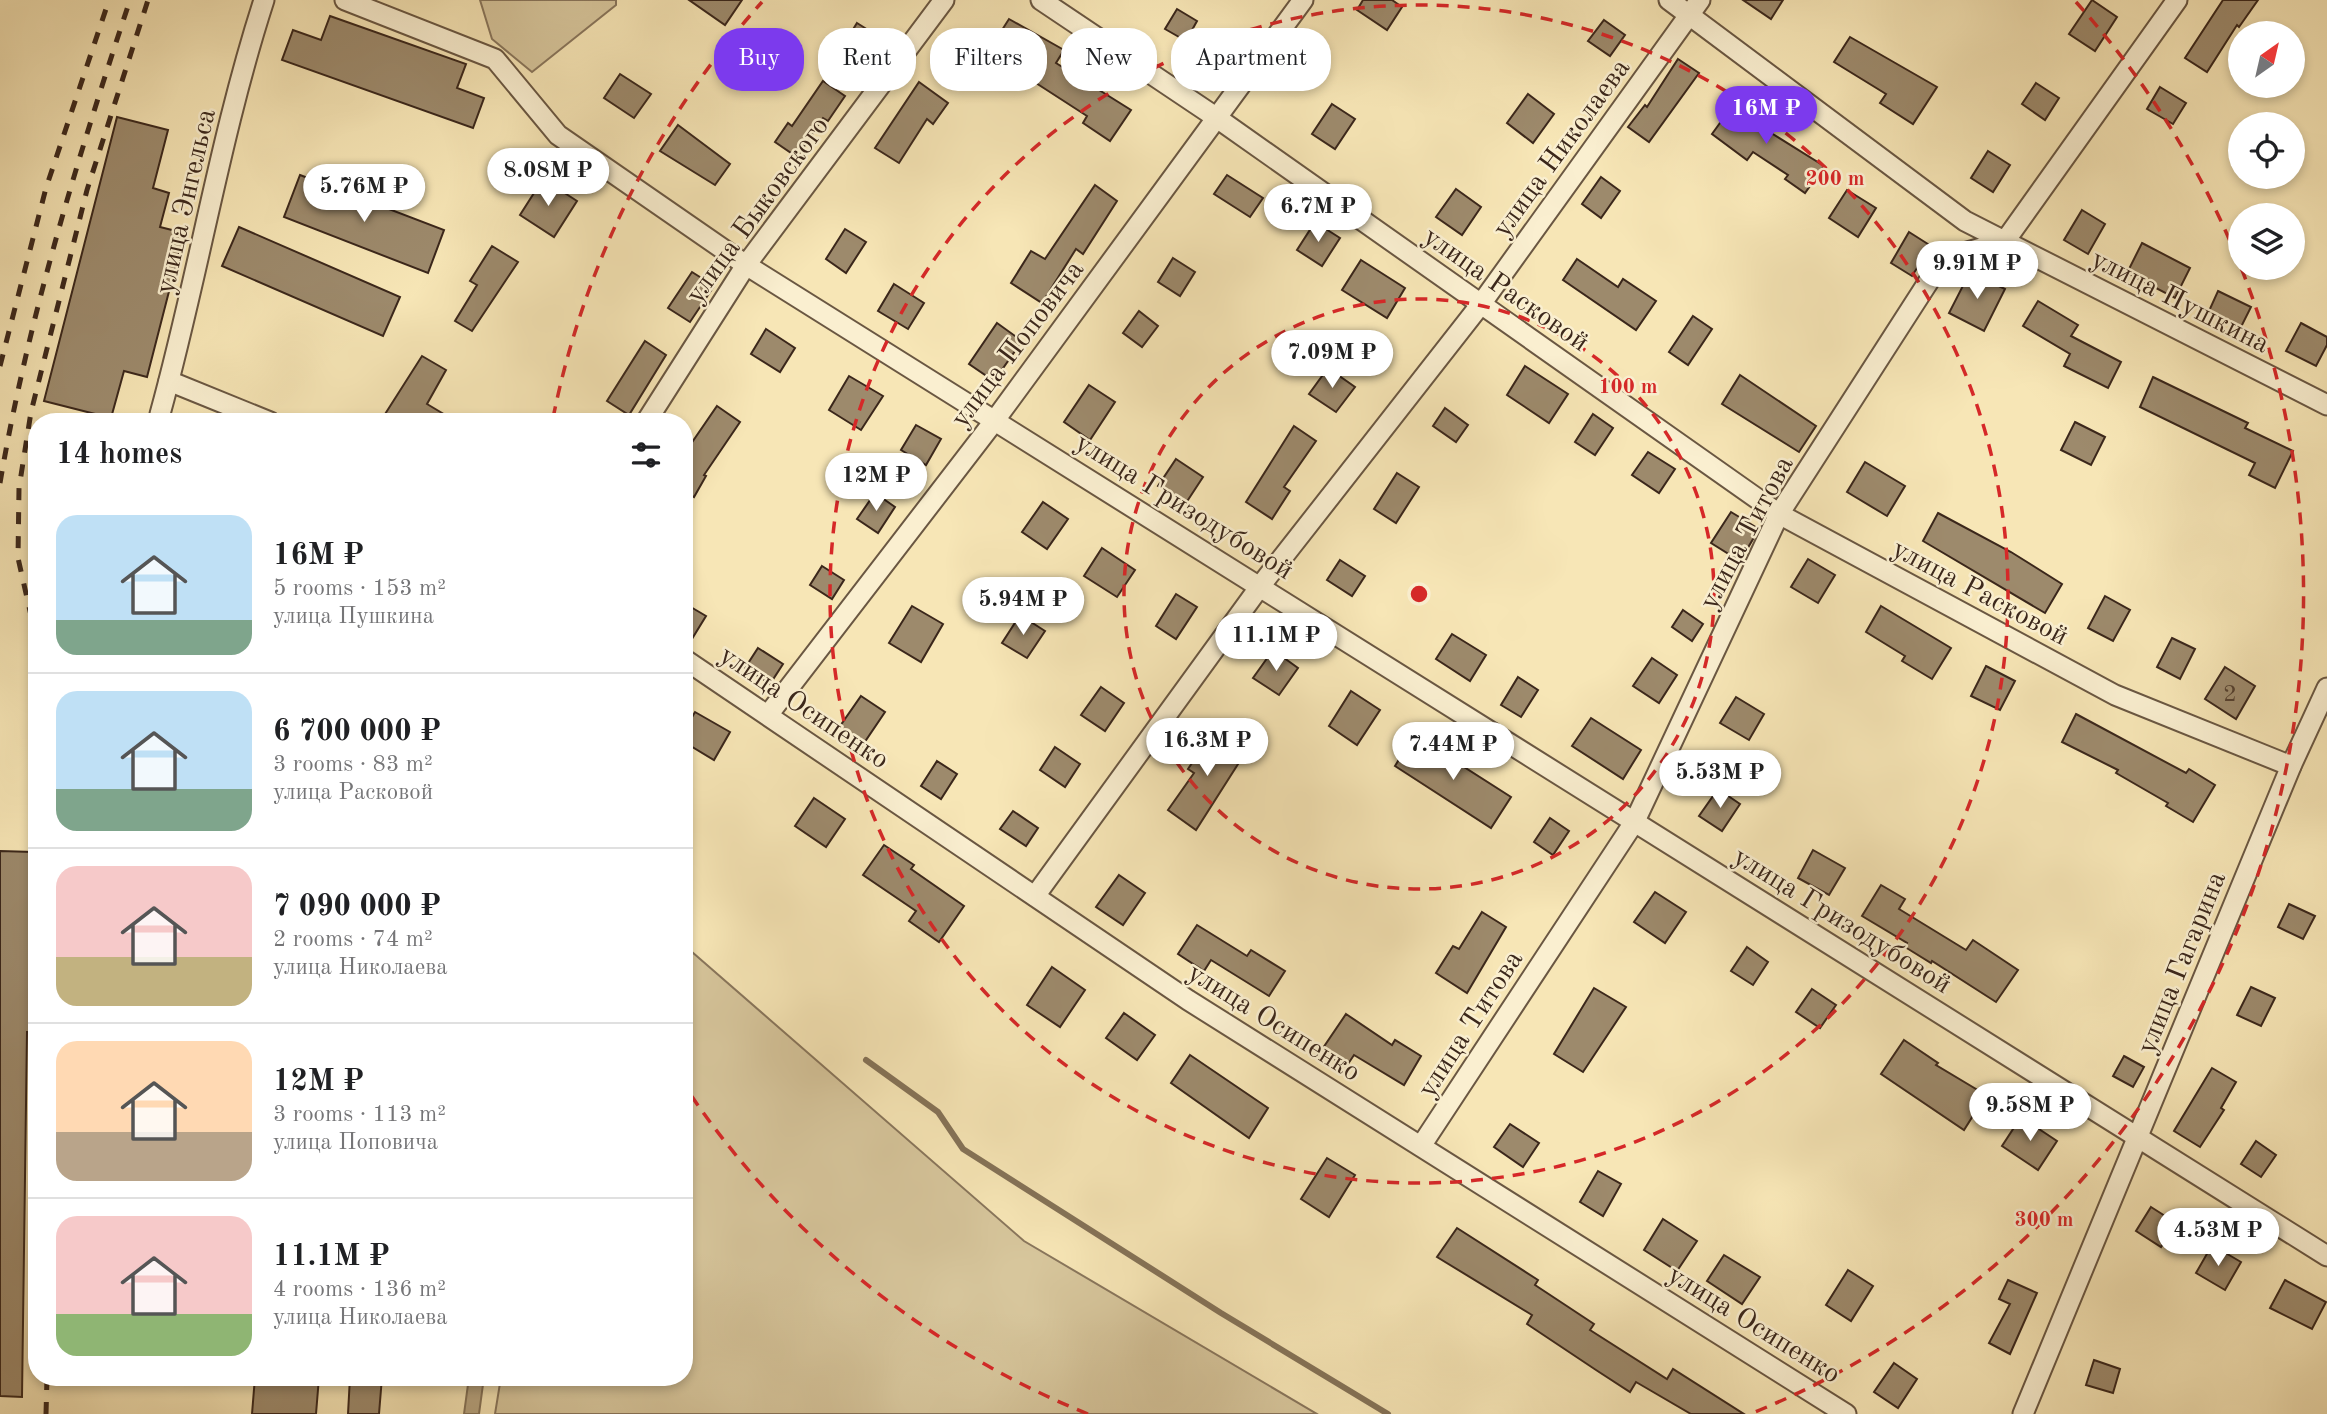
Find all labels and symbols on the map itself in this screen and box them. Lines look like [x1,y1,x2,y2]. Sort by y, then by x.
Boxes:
north arrow [2228,21,2305,98]
street label: улица Николаева [1489,54,1636,243]
pin: 16M ₽ [1717,86,1815,146]
street label: улица Энгельса [152,106,222,297]
street label: улица Быковского [682,113,835,309]
pin: 8.08M ₽ [483,148,613,208]
pin: 5.76M ₽ [299,164,429,224]
text: 200 m [1805,169,1865,190]
pin: 6.7M ₽ [1261,184,1375,244]
street label: улица Расковой [1417,223,1593,358]
pin: 9.91M ₽ [1912,242,2042,301]
street label: улица Пушкина [2086,246,2273,360]
street label: улица Поповича [947,256,1090,433]
pin: 7.09M ₽ [1267,330,1397,390]
text: 100 m [1598,377,1658,398]
street label: улица Гризодубовой [1069,429,1297,586]
street label: улица Титова [1696,452,1800,615]
pin: 12M ₽ [827,454,925,513]
street label: улица Расковой [1887,536,2072,652]
pin: 5.94M ₽ [958,578,1088,637]
centre of rings [1407,582,1431,606]
pin: 11.1M ₽ [1211,614,1341,673]
street label: улица Осипенко [713,642,893,775]
house number: 2 [2223,683,2237,707]
pin: 16.3M ₽ [1142,718,1272,778]
pin: 7.44M ₽ [1388,722,1518,782]
pin: 5.53M ₽ [1655,750,1785,810]
street label: улица Гризодубовой [1727,843,1955,1000]
street label: улица Гагарина [2133,868,2232,1058]
street label: улица Титова [1414,946,1529,1103]
street label: улица Осипенко [1182,959,1365,1088]
pin: 9.58M ₽ [1965,1084,2095,1143]
pin: 4.53M ₽ [2153,1208,2283,1268]
text: 300 m [2014,1210,2074,1231]
street label: улица Осипенко [1662,1261,1845,1390]

